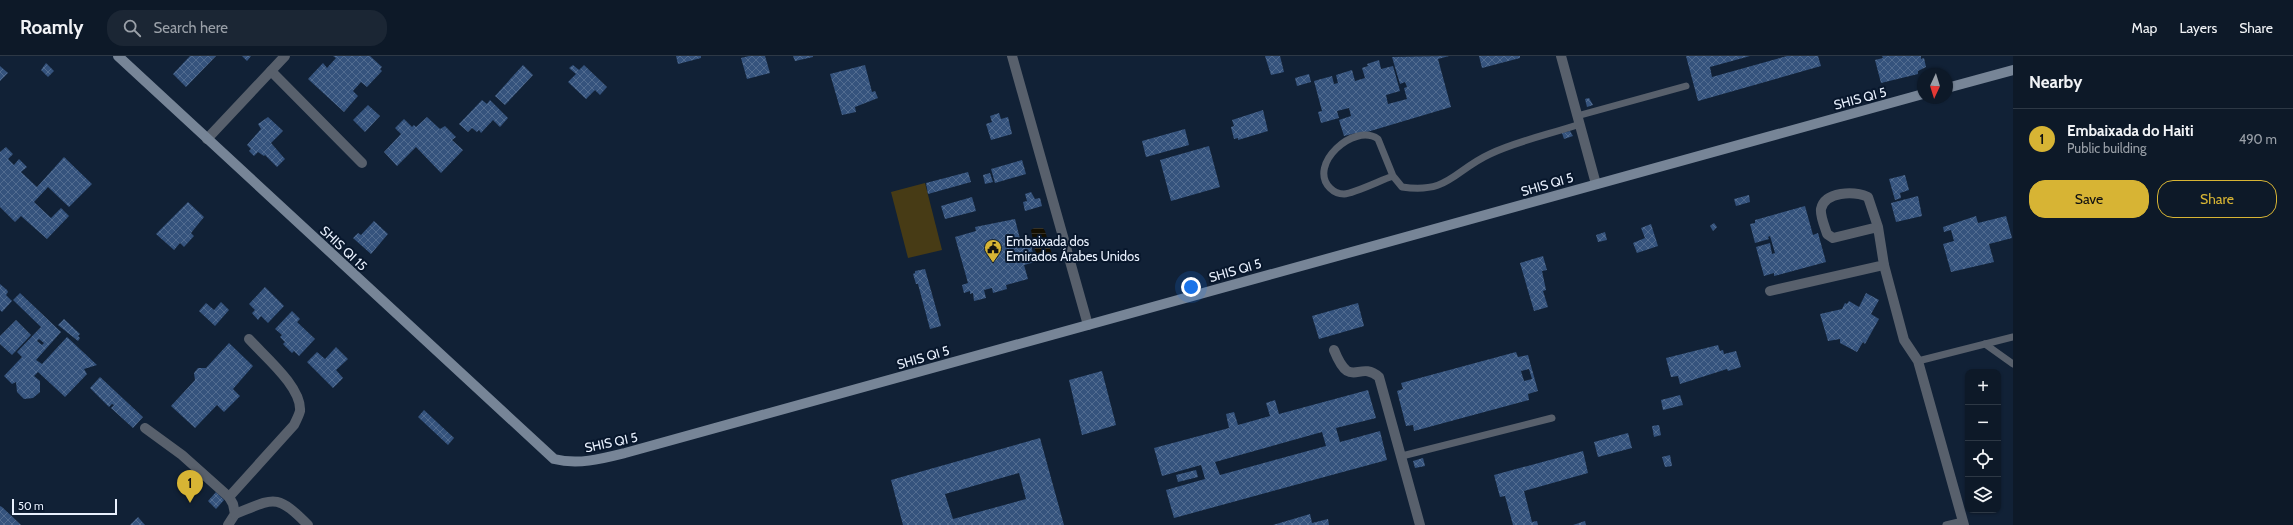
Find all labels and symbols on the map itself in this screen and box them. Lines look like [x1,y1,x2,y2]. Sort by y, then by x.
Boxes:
north arrow [1917,68,1953,104]
street label: SHIS QI 5 [1832,83,1888,113]
street label: SHIS QI 5 [1519,169,1575,199]
street label: SHIS QI 15 [317,222,371,274]
place label: Embaixada dos Emirados Árabes Unidos [1006,233,1140,264]
public building icon: Embaixada dos Emirados Árabes Unidos [983,238,1003,263]
street label: SHIS QI 5 [1207,255,1263,285]
your location [1181,277,1201,297]
street label: SHIS QI 5 [895,342,951,372]
street label: SHIS QI 5 [583,429,639,455]
pin: 1 [177,470,203,503]
scale bar [12,497,117,516]

